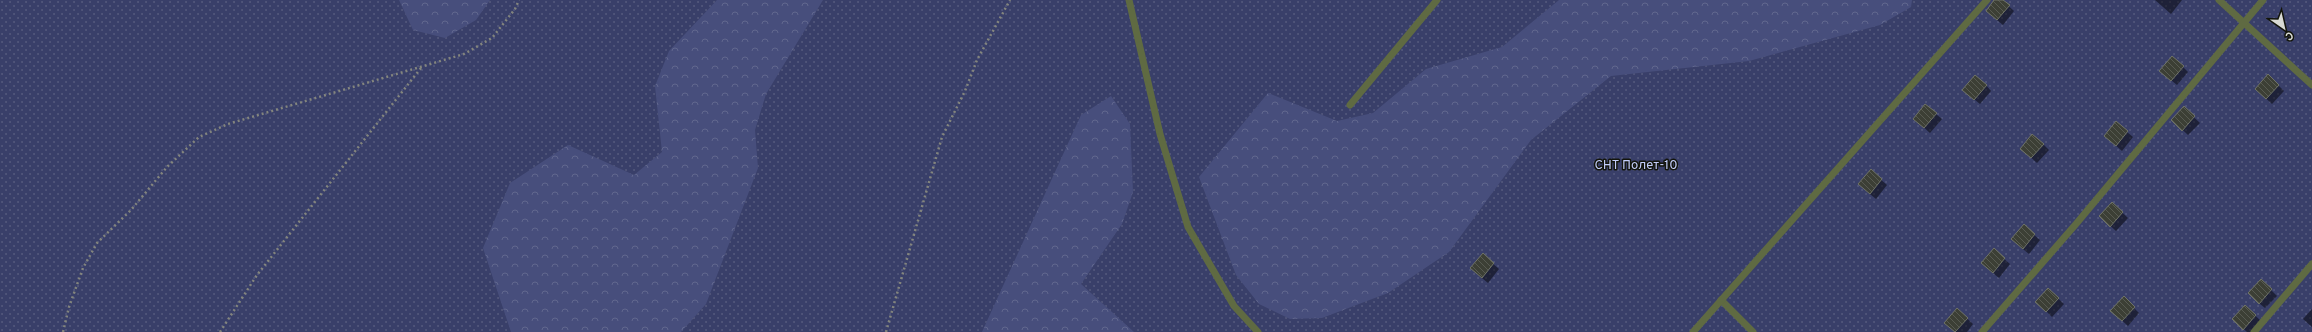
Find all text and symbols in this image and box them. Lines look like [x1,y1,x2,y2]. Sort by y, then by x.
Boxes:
north arrow [2264,8,2304,48]
text: С [2282,28,2296,43]
park label: СНТ Полет-10 [1594,158,1678,174]

